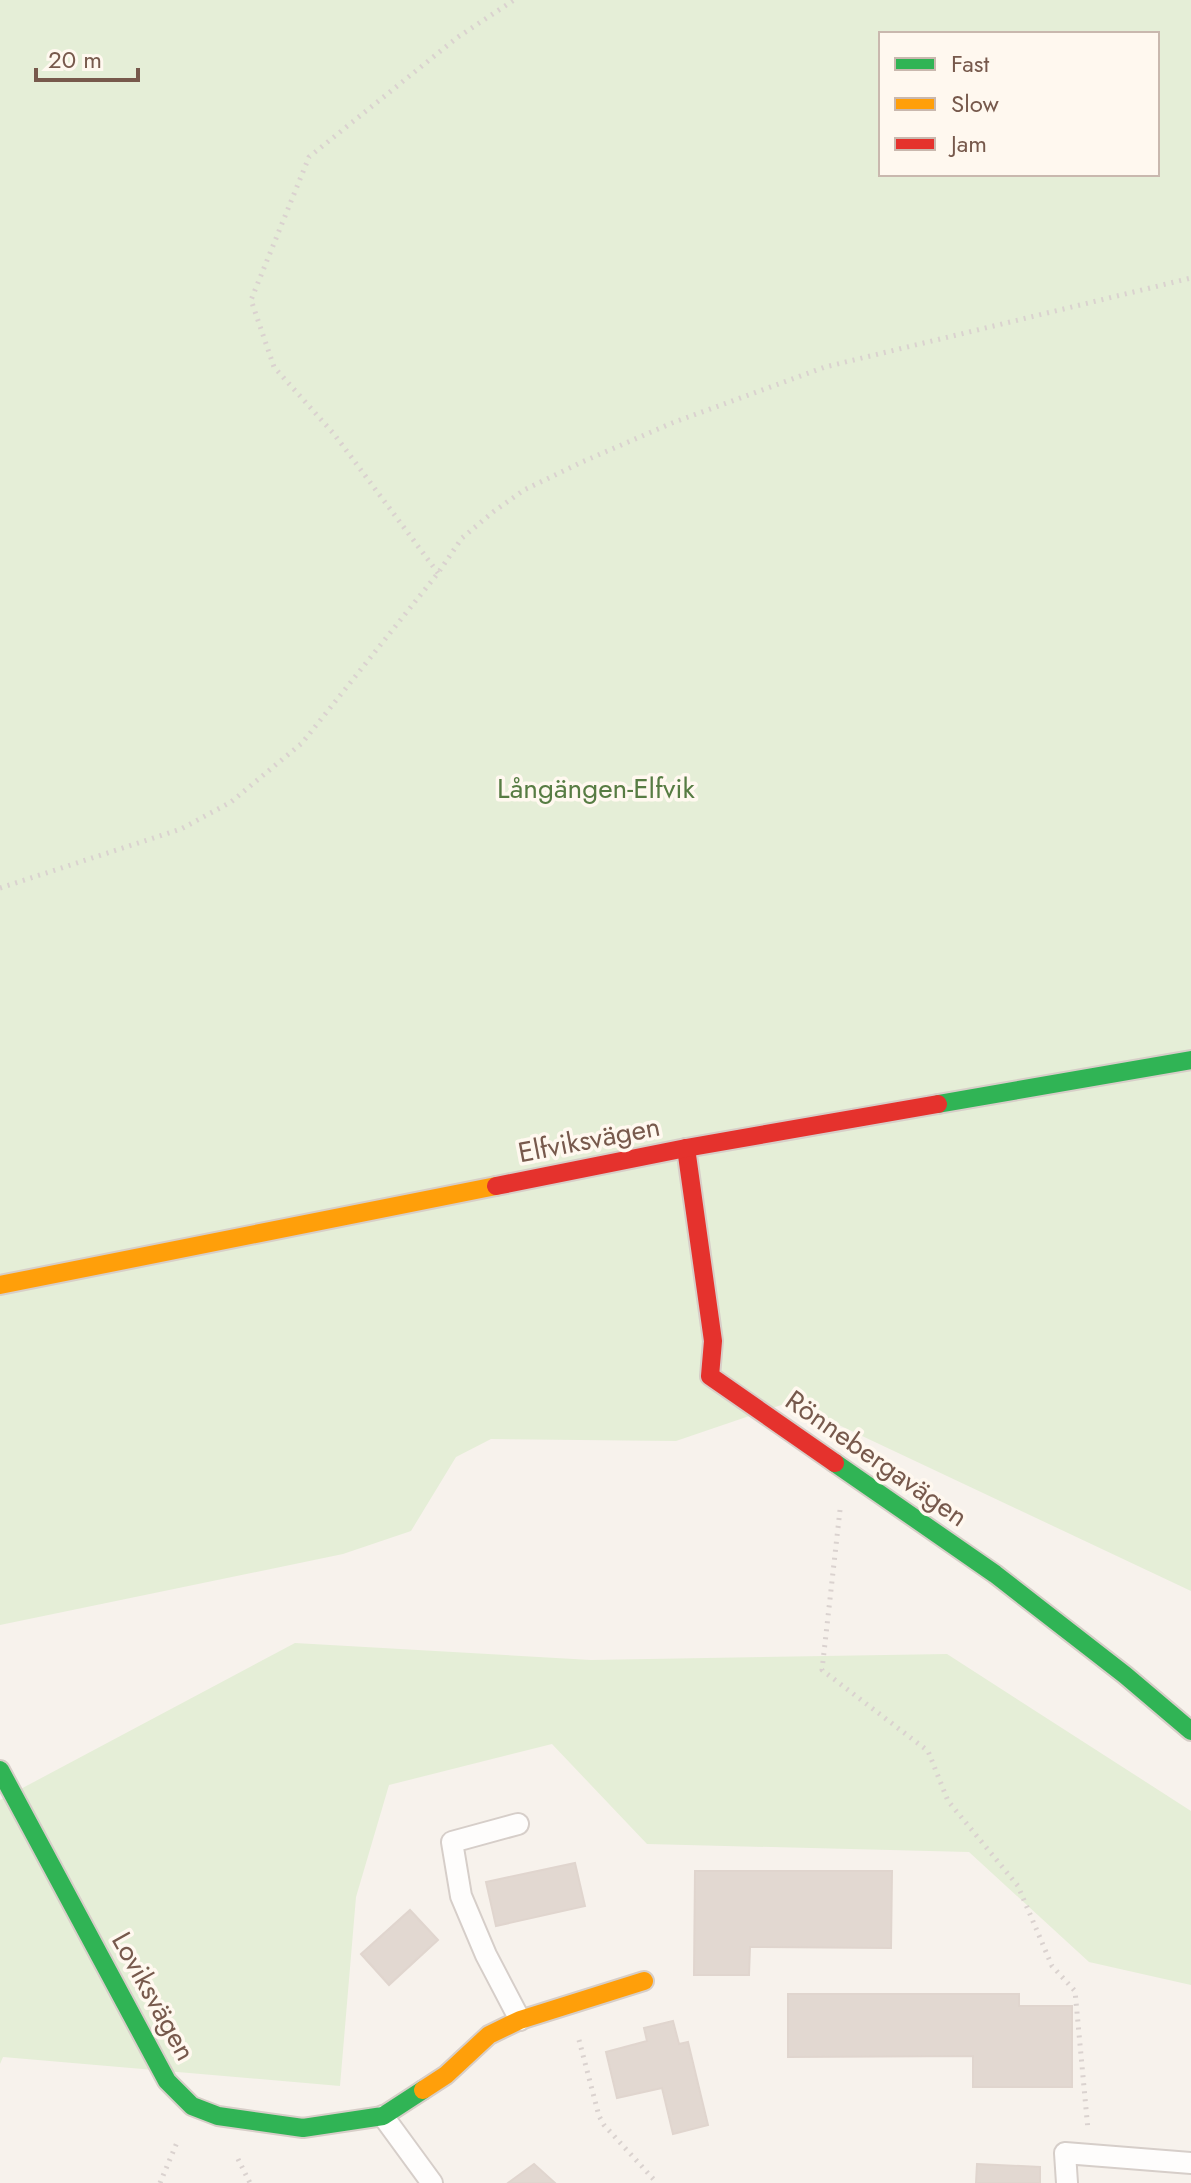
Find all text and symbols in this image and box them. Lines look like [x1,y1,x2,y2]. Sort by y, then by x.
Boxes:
scale bar [36,32,138,82]
legend [879,32,1159,176]
text: 20 m [48,42,102,77]
text: Fast [951,46,989,81]
text: Slow [951,86,999,121]
text: Jam [948,126,987,161]
park label: Långängen-Elfvik [497,768,696,809]
street label: Elfviksvägen [515,1106,664,1173]
street label: Rönnebergavägen [777,1380,976,1537]
street label: Loviksvägen [101,1924,206,2068]

